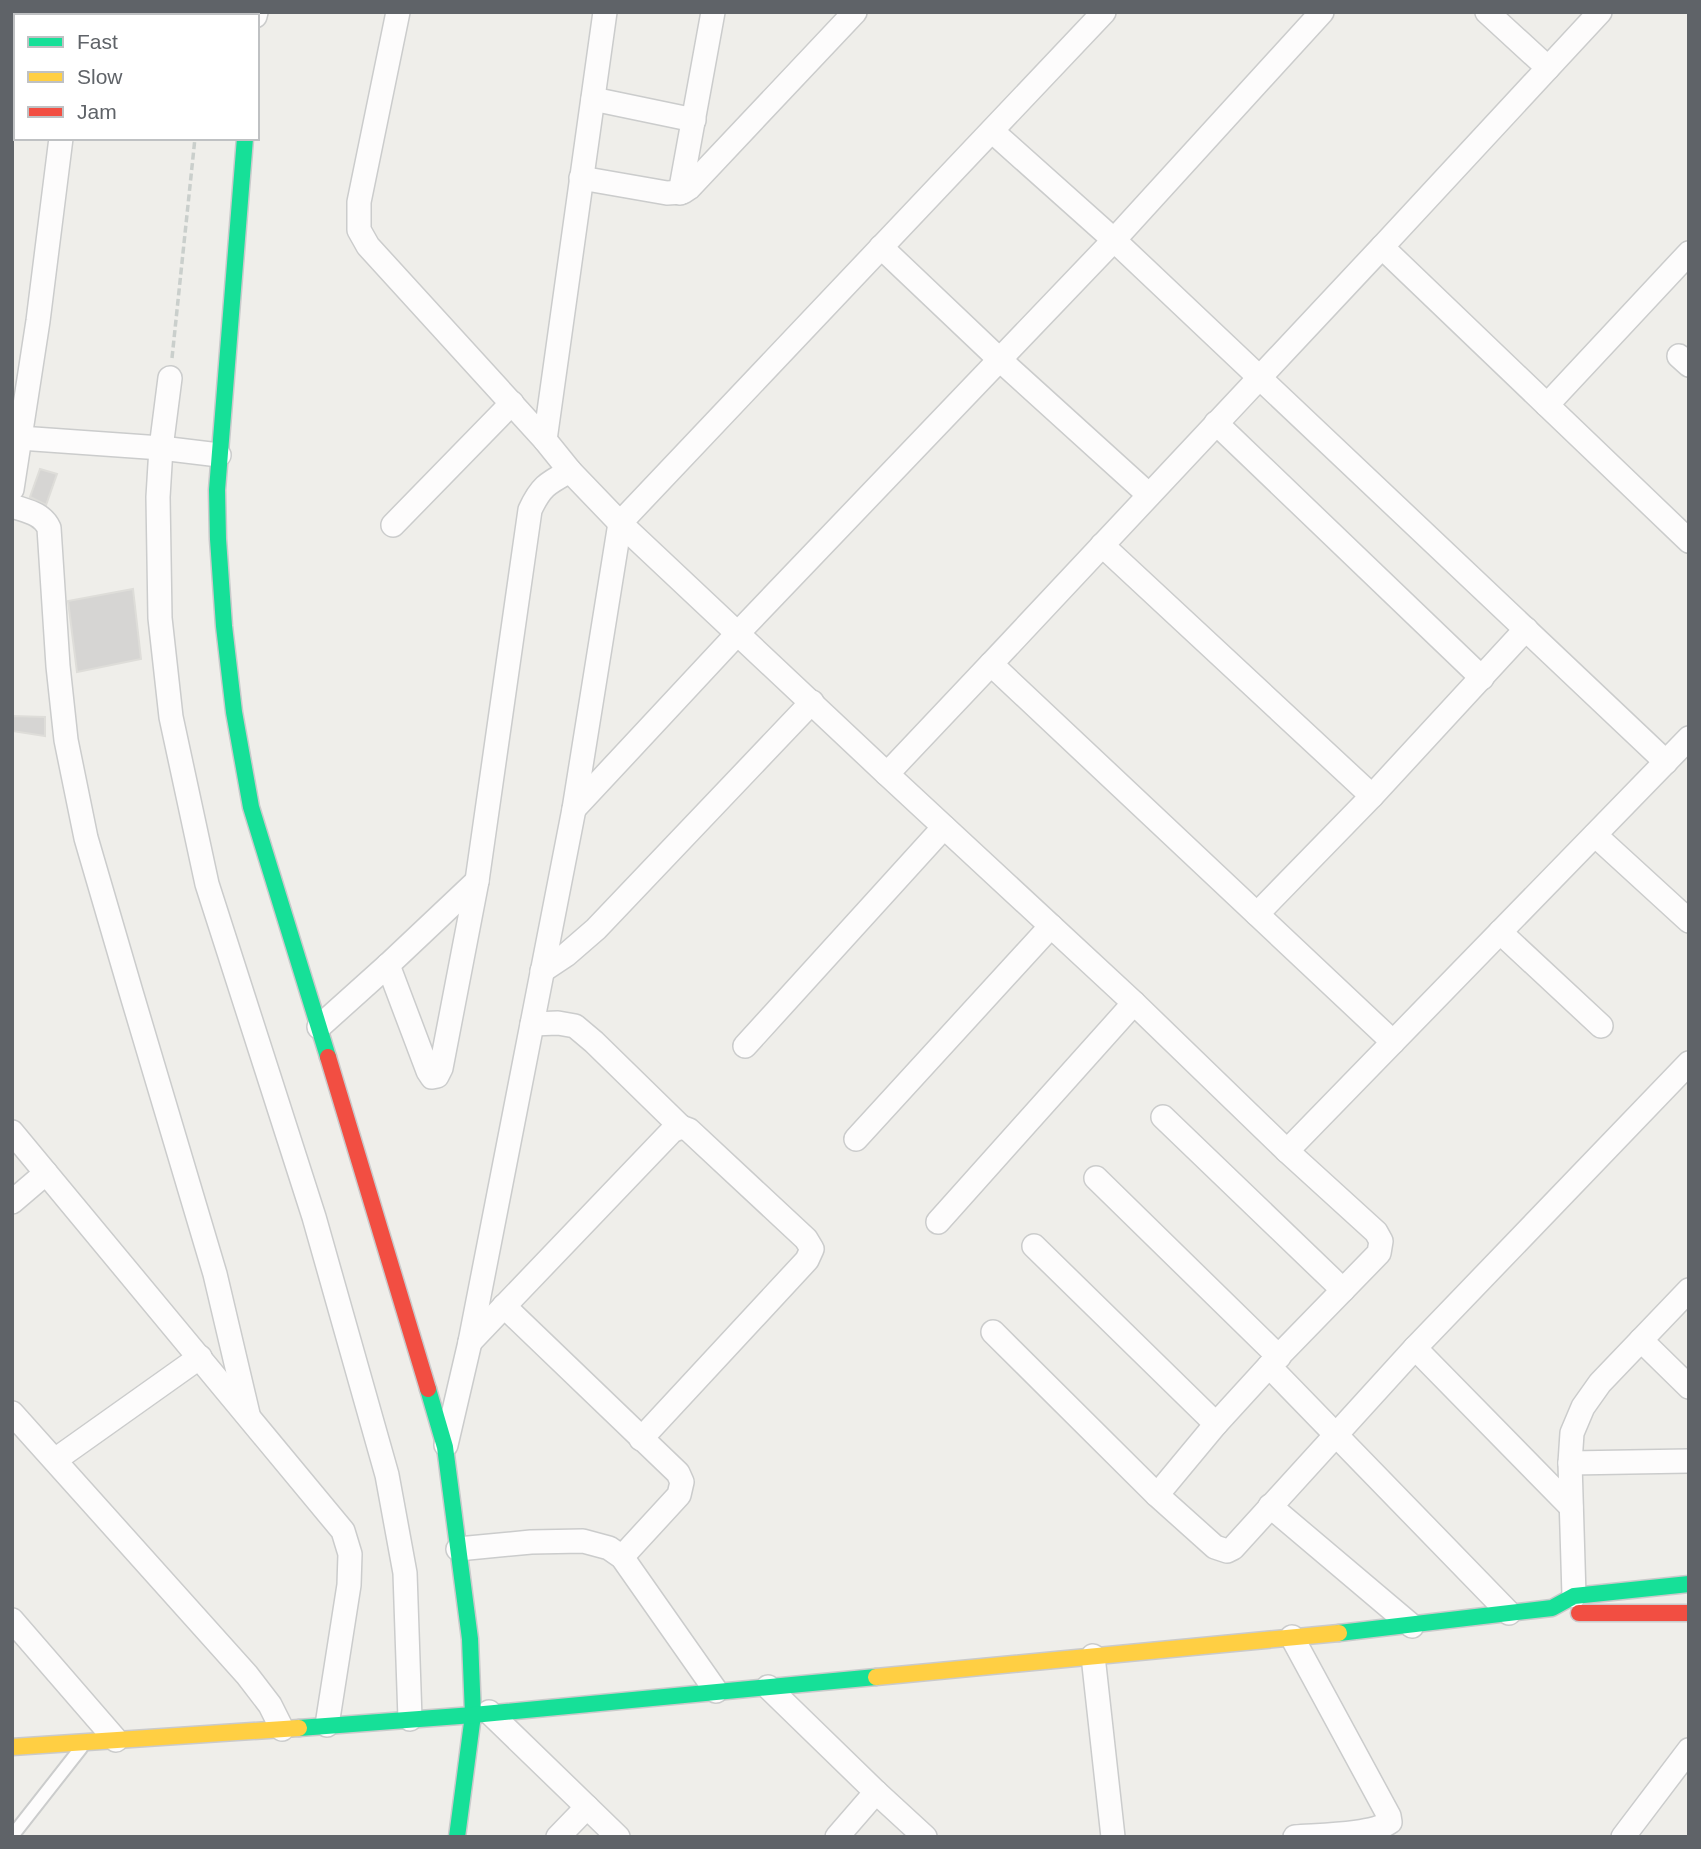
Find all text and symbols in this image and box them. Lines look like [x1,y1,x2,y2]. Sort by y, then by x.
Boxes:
legend [14,14,259,140]
text: Fast [77,30,118,53]
text: Slow [77,65,123,88]
text: Jam [77,100,117,123]

